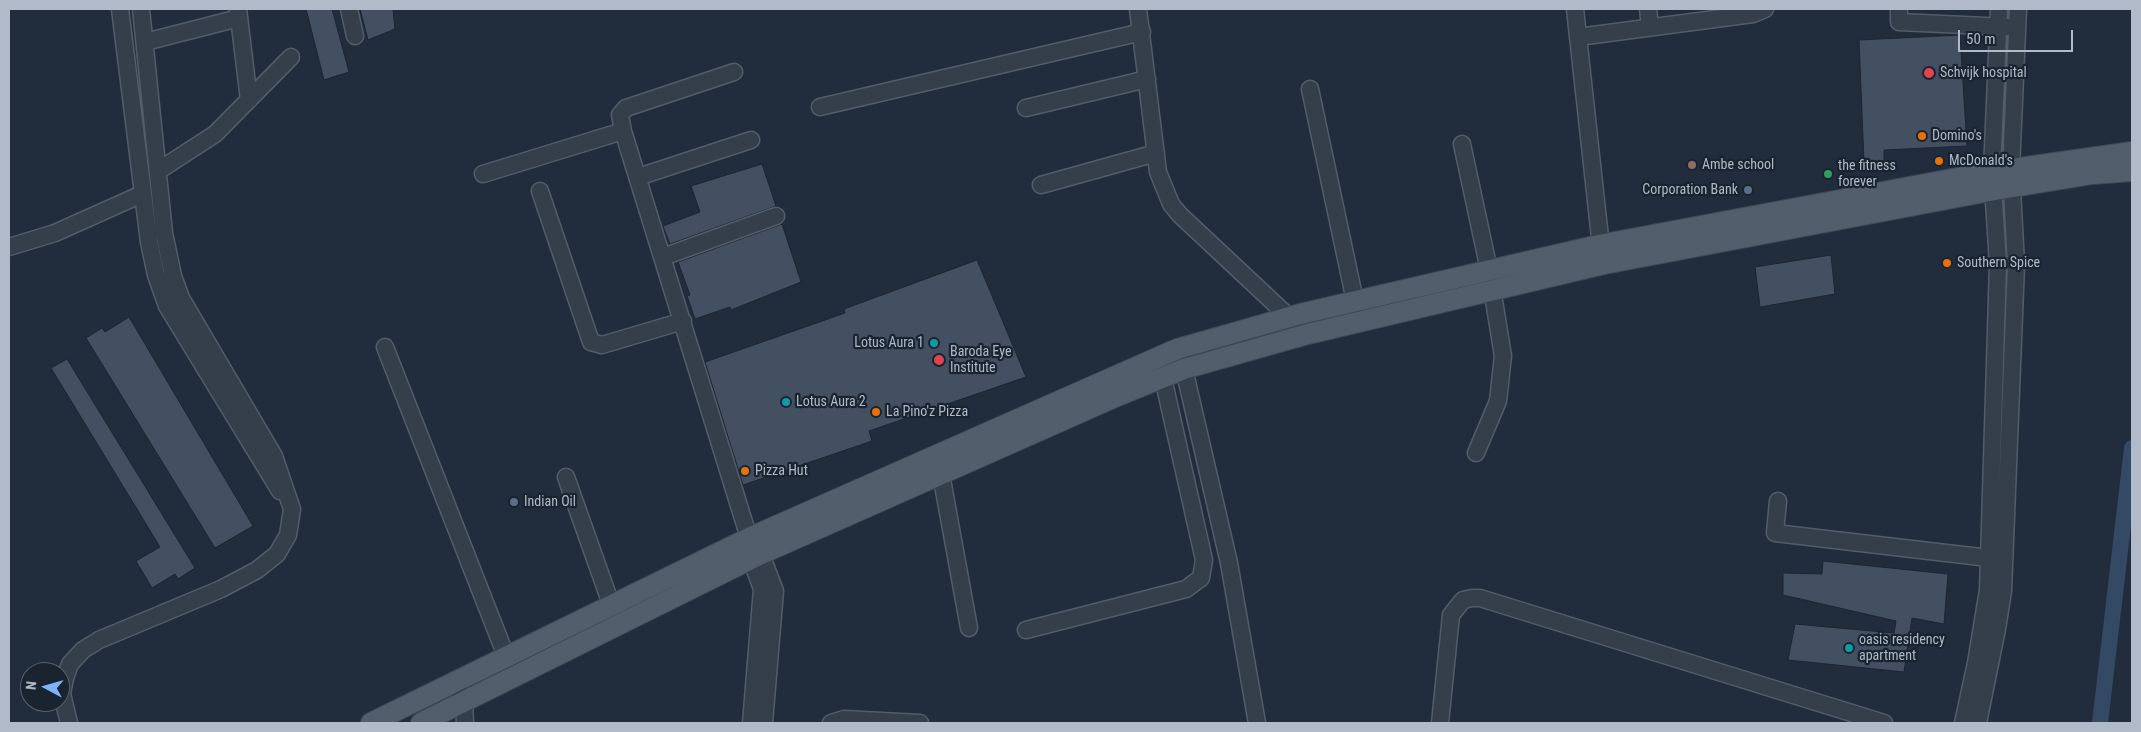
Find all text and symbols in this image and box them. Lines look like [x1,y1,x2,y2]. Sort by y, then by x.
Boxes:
scale bar [1961,20,2076,52]
text: 50 m [1966,30,1996,48]
place label: Schvijk hospital [1940,65,2027,81]
marker: Schvijk hospital [1922,66,1936,80]
place label: Domino's [1932,128,1982,144]
marker: Domino's [1916,130,1928,142]
place label: McDonald's [1949,153,2013,169]
marker: McDonald's [1933,155,1945,167]
place label: Ambe school [1702,157,1774,173]
place label: the fitness forever [1838,158,1896,190]
marker: Ambe school [1686,159,1698,171]
marker: the fitness forever [1822,168,1834,180]
place label: Corporation Bank [1642,182,1738,198]
marker: Corporation Bank [1742,184,1754,196]
place label: Southern Spice [1957,255,2040,271]
marker: Southern Spice [1941,257,1953,269]
place label: Lotus Aura 1 [854,335,924,351]
marker: Lotus Aura 1 [928,337,940,349]
place label: Baroda Eye Institute [950,344,1011,377]
marker: Baroda Eye Institute [932,353,946,367]
place label: Lotus Aura 2 [796,394,866,410]
marker: Lotus Aura 2 [780,396,792,408]
place label: La Pino'z Pizza [886,404,968,420]
marker: La Pino'z Pizza [870,406,882,418]
place label: Pizza Hut [755,463,808,479]
marker: Pizza Hut [739,465,751,477]
place label: Indian Oil [524,494,576,510]
marker: Indian Oil [508,496,520,508]
place label: oasis residency apartment [1859,632,1945,664]
marker: oasis residency apartment [1843,642,1855,654]
north arrow [20,662,70,712]
text: N [23,680,39,691]

